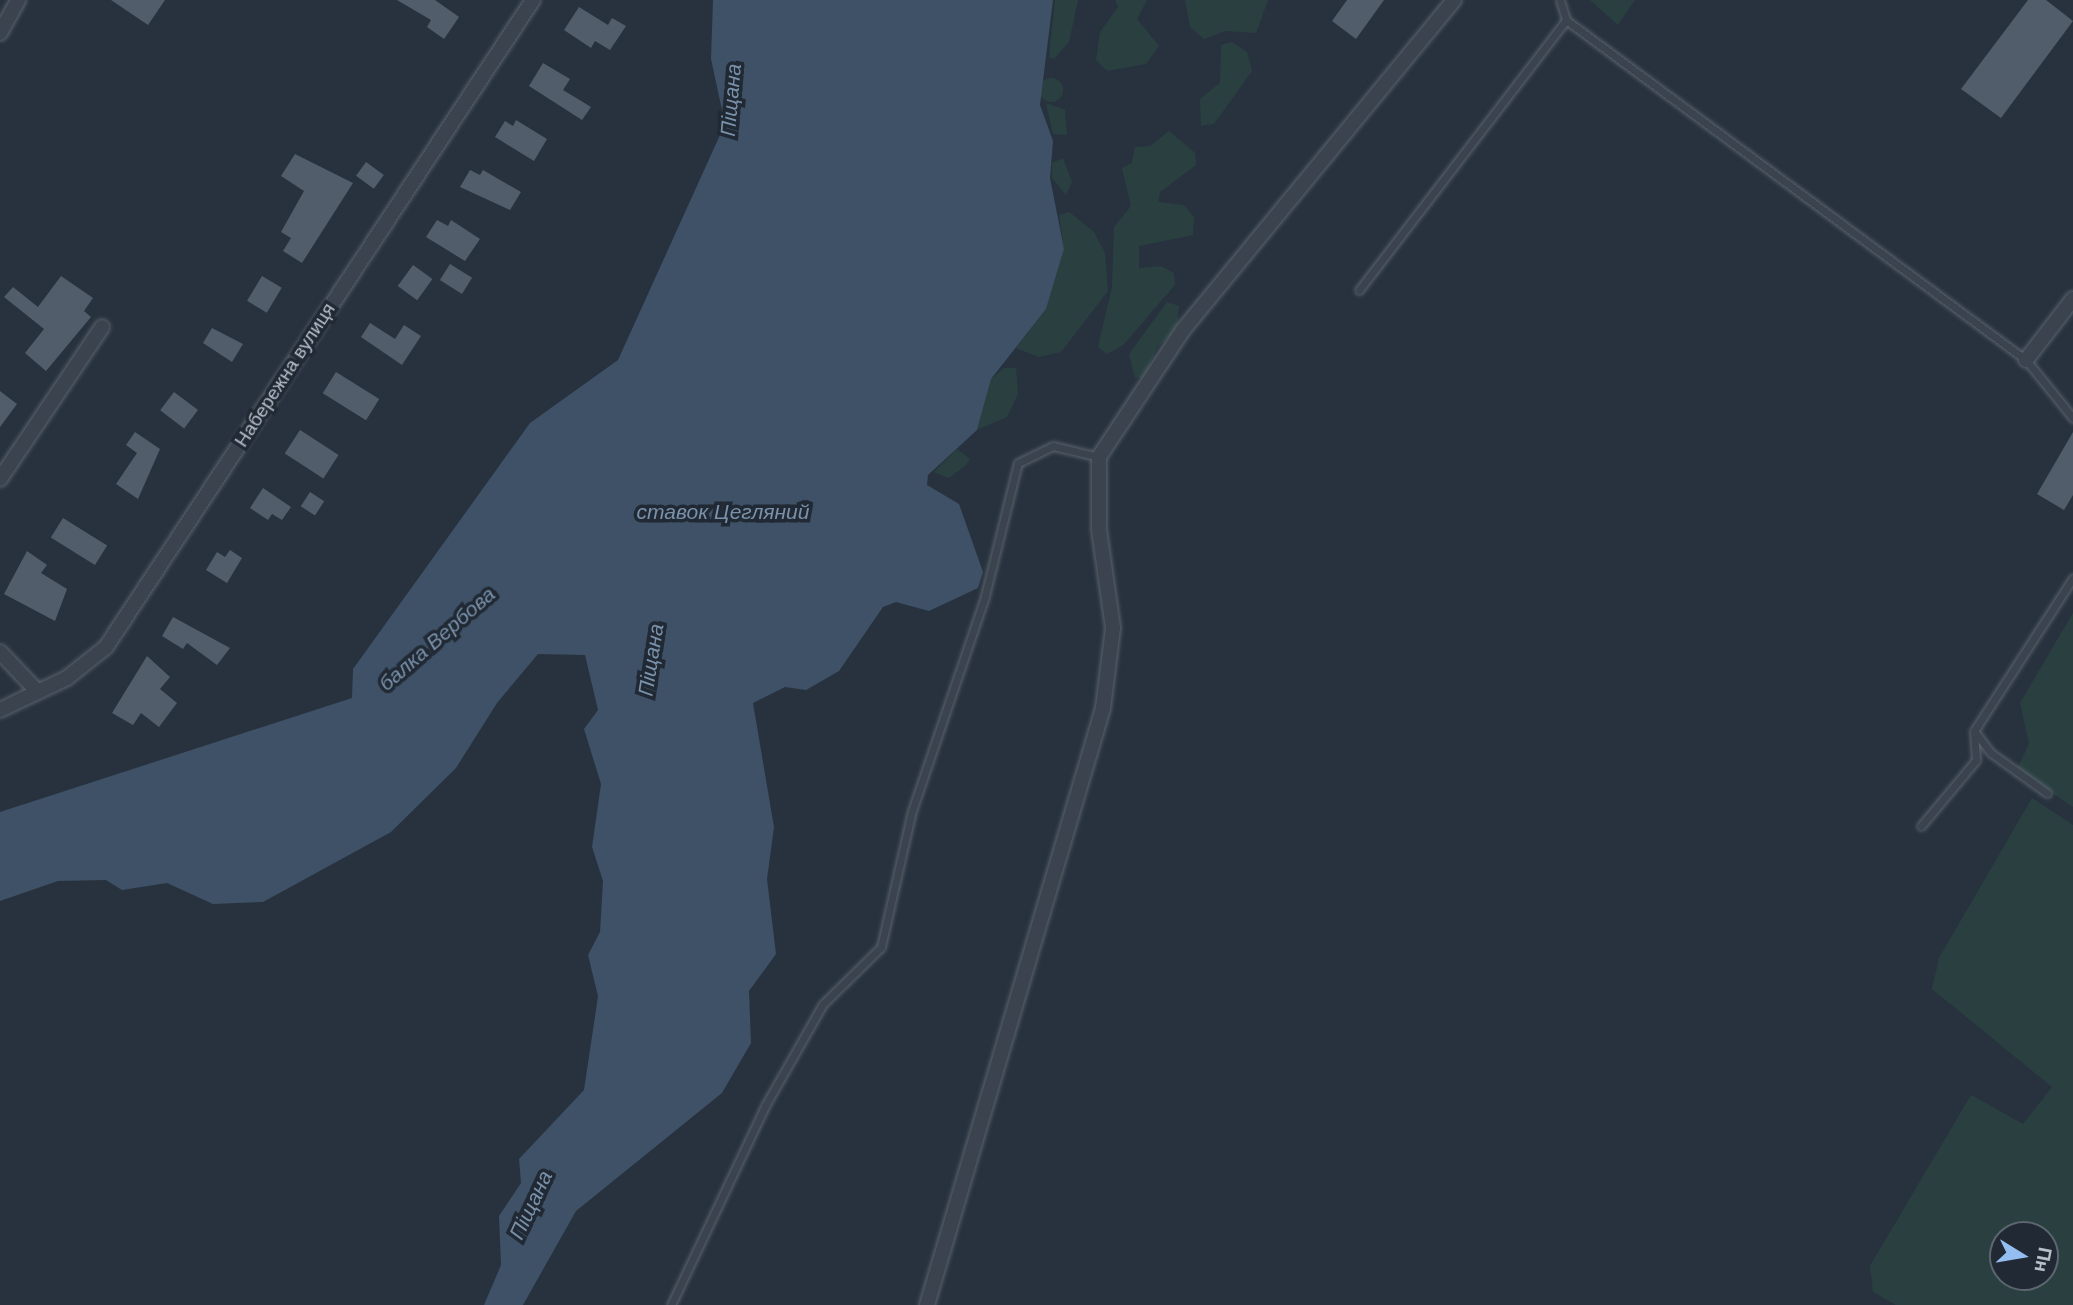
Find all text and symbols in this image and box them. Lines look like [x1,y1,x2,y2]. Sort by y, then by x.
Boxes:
water label: Піщана [715,63,747,137]
street label: Набережна вулиця [230,299,340,451]
water label: ставок Цегляний [637,499,809,525]
water label: балка Вербова [374,582,500,696]
water label: Піщана [633,622,669,698]
water label: Піщана [504,1167,558,1243]
north arrow [1989,1221,2059,1291]
text: Пн [2030,1245,2056,1274]

